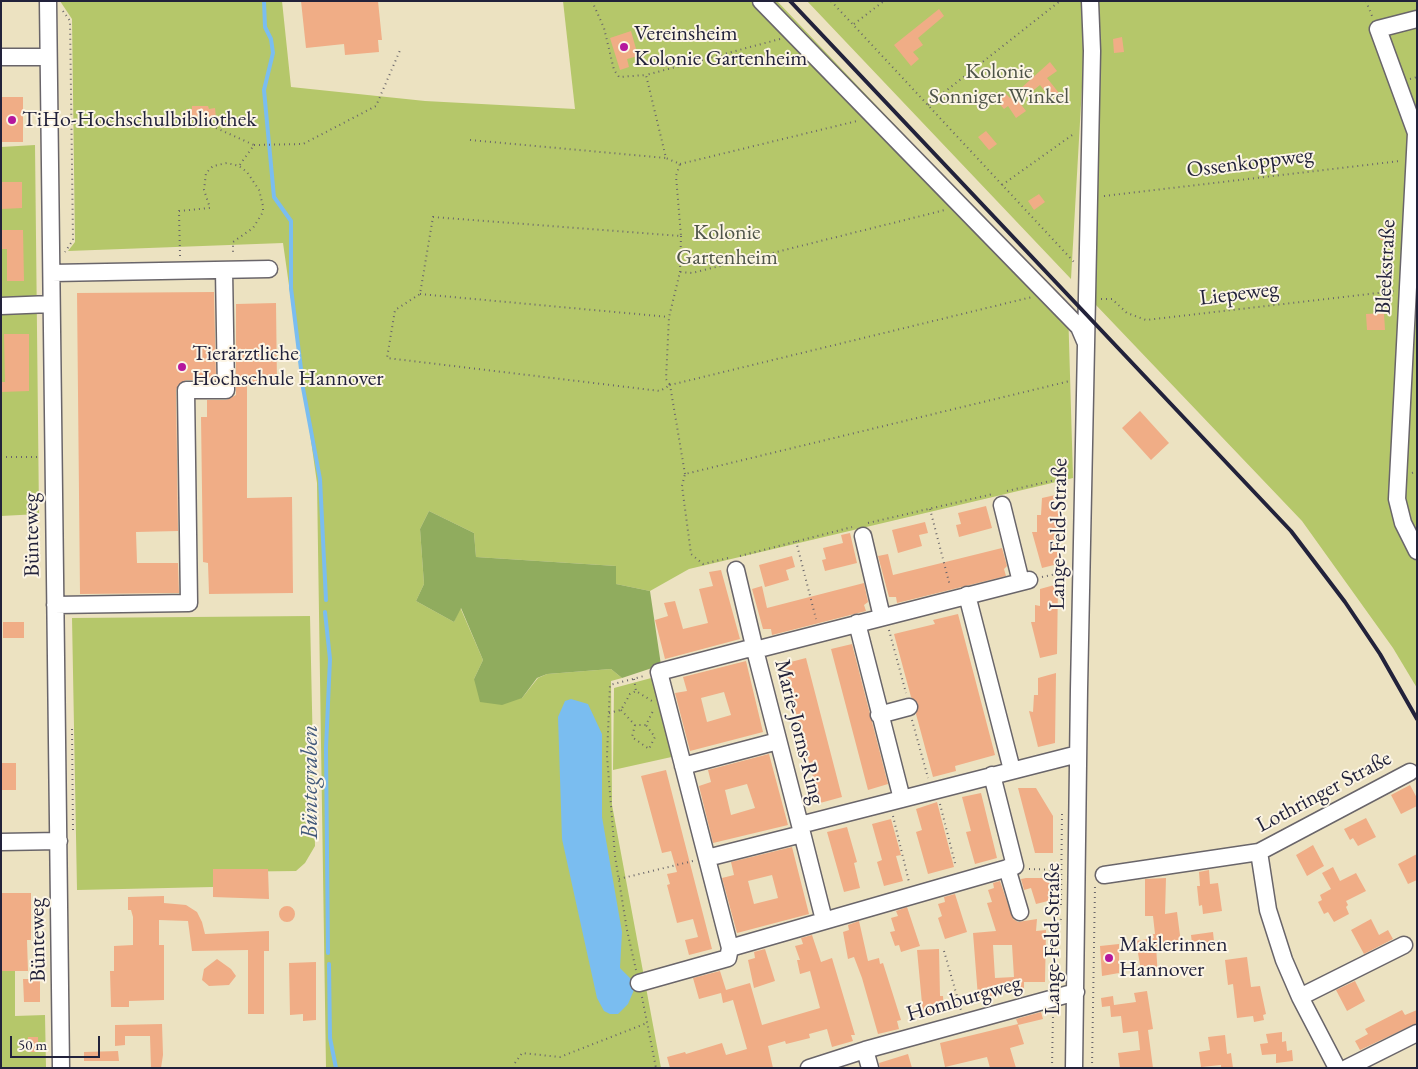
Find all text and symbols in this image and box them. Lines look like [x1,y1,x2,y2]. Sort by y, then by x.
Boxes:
place label: Vereinsheim Kolonie Gartenheim [634,21,807,72]
marker: Vereinsheim Kolonie Gartenheim [618,41,630,53]
park label: Kolonie Sonniger Winkel [929,59,1069,110]
place label: TiHo-Hochschulbibliothek [22,107,257,133]
marker: TiHo-Hochschulbibliothek [6,114,18,126]
street label: Ossenkoppweg [1185,142,1315,184]
street label: Bleekstraße [1370,219,1402,315]
park label: Kolonie Gartenheim [676,220,778,272]
street label: Liepeweg [1198,276,1280,312]
place label: Tierärztliche Hochschule Hannover [192,341,384,392]
marker: Tierärztliche Hochschule Hannover [176,361,188,373]
street label: Lange-Feld-Straße [1044,458,1074,610]
street label: Bünteweg [18,493,46,577]
street label: Marie-Jorns-Ring [768,657,830,807]
water label: Büntegraben [296,725,324,839]
street label: Lothringer Straße [1252,745,1396,839]
street label: Lange-Feld-Straße [1040,863,1066,1015]
street label: Bünteweg [24,898,52,982]
place label: Maklerinnen Hannover [1119,932,1228,984]
marker: Maklerinnen Hannover [1103,952,1115,964]
street label: Homburgweg [903,970,1025,1028]
scale bar [12,1026,102,1058]
text: 50 m [18,1035,47,1054]

